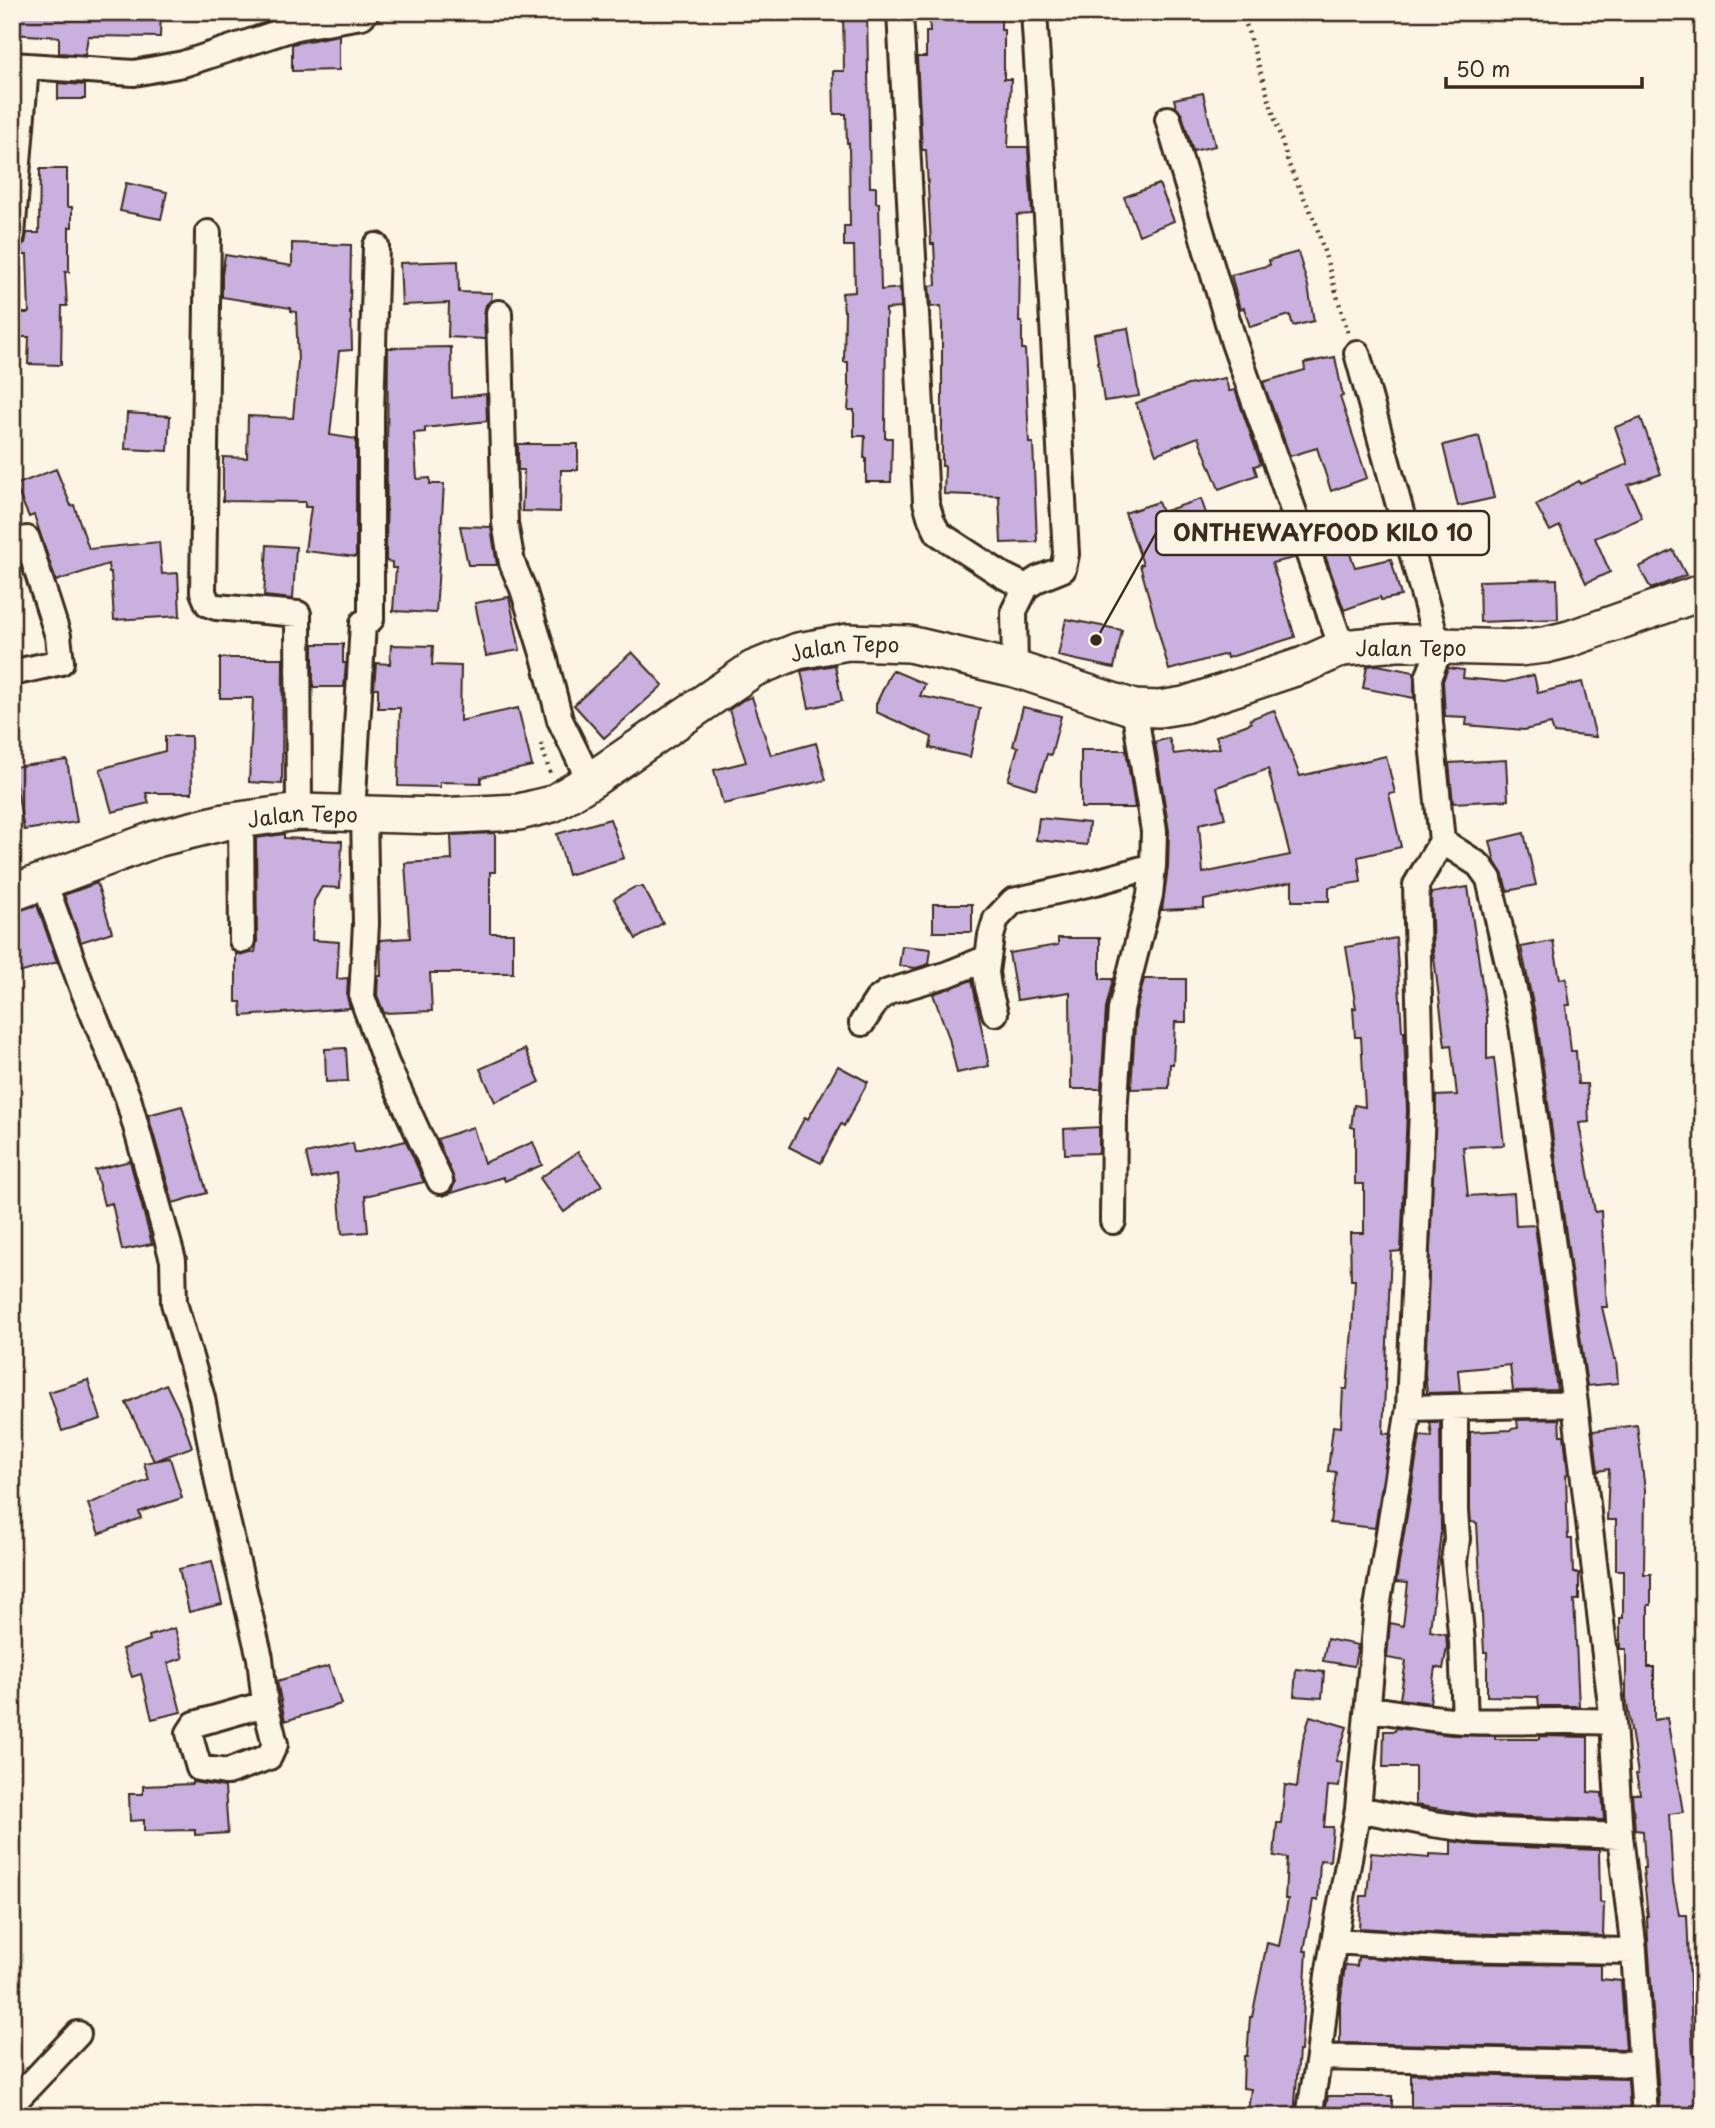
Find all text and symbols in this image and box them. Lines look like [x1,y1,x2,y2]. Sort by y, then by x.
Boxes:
scale bar [1446,46,1642,90]
text: 50 m [1456,52,1510,84]
callout: ONTHEWAYFOOD KILO 10 [1156,511,1489,555]
text: ONTHEWAYFOOD KILO 10 [1173,514,1473,549]
street label: Jalan Tepo [784,626,900,669]
street label: Jalan Tepo [1355,631,1467,663]
street label: Jalan Tepo [245,795,358,835]

